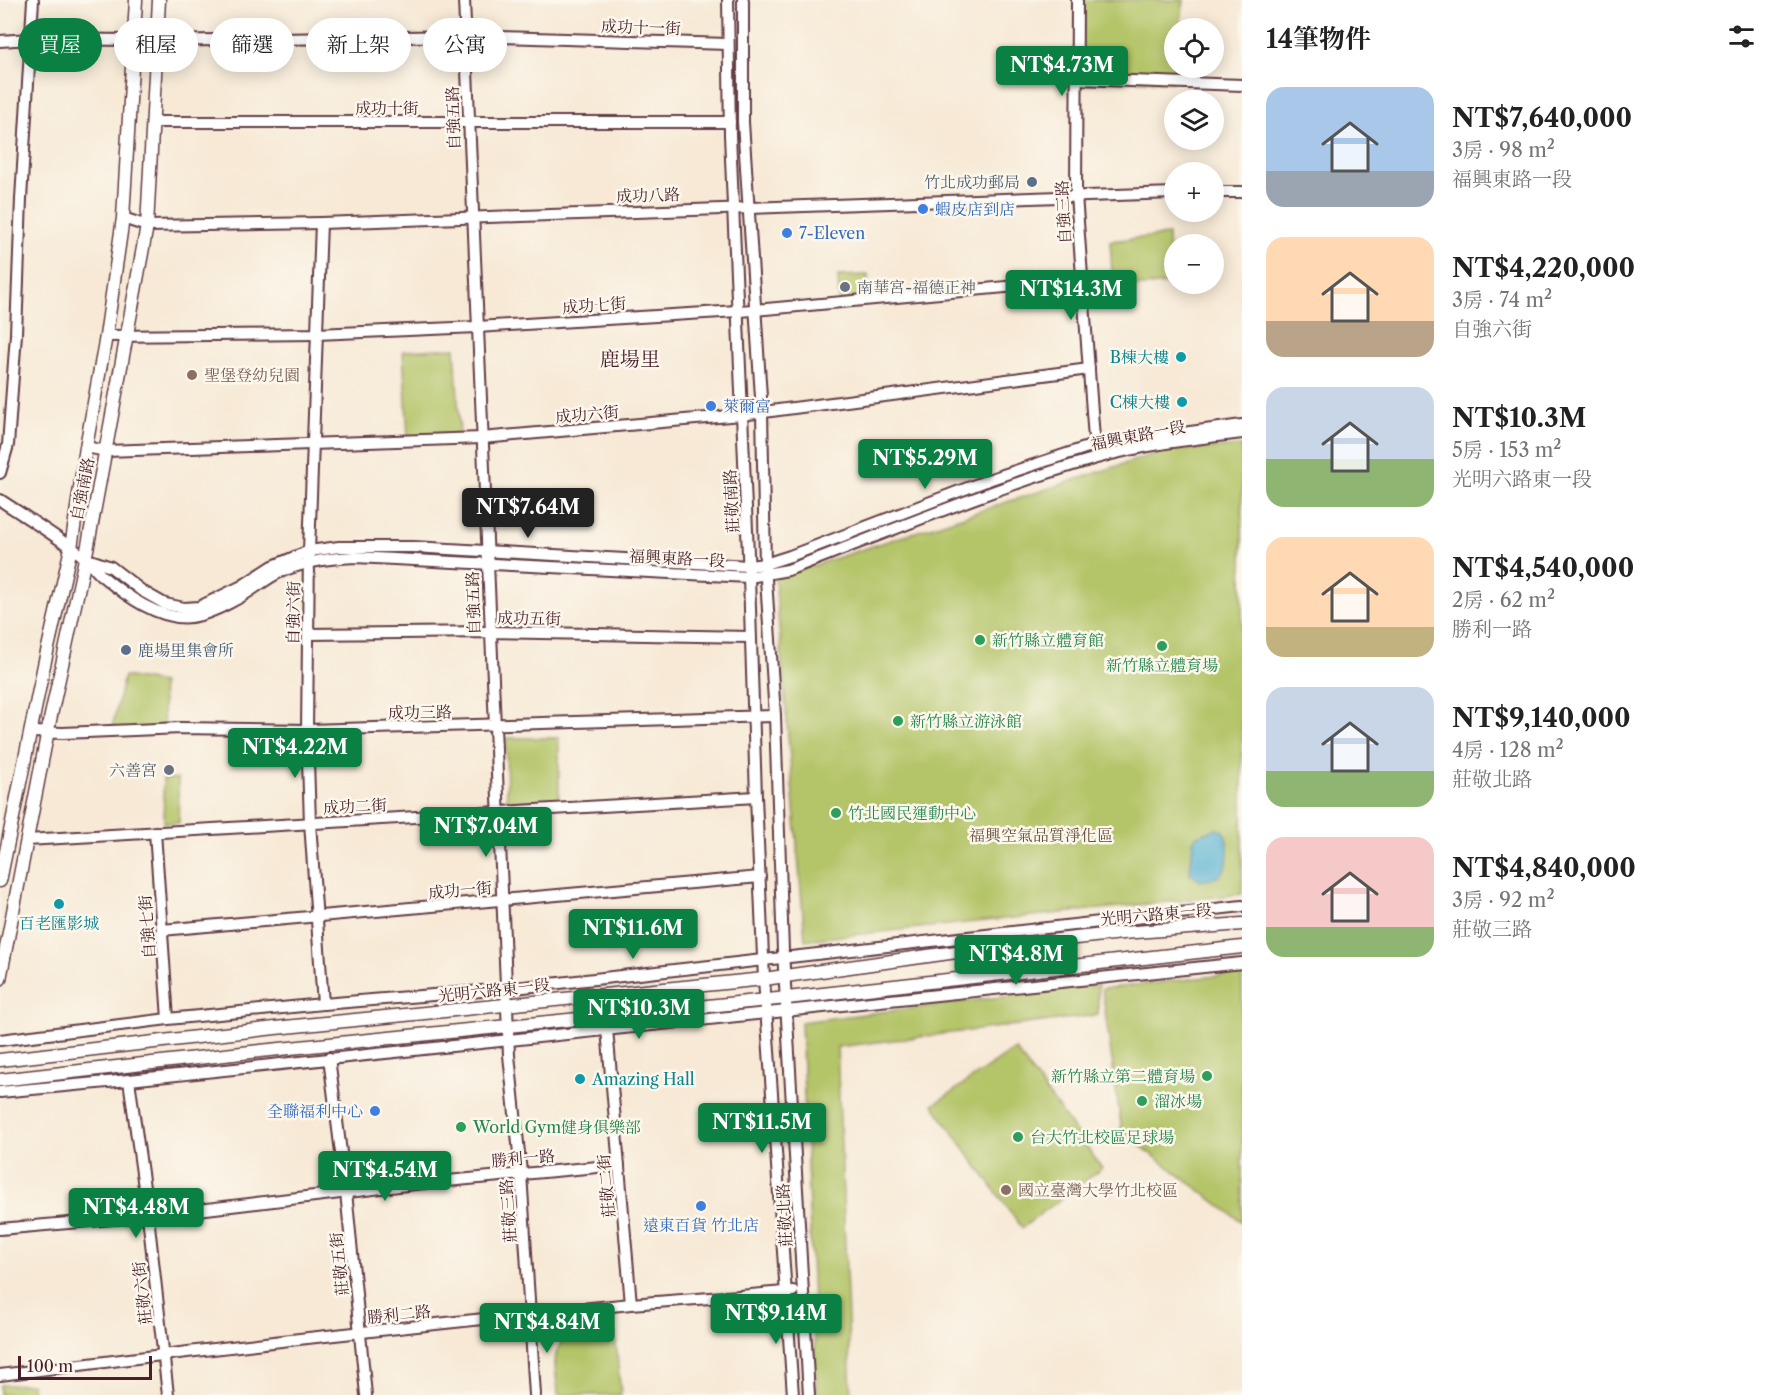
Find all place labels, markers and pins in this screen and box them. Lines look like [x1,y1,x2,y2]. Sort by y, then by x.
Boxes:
pin: NT$4.73M [1000,46,1124,97]
place label: 竹北成功郵局 [924,172,1020,192]
marker: 竹北成功郵局 [1025,175,1039,189]
place label: 蝦皮店到店 [935,199,1015,219]
marker: 蝦皮店到店 [916,202,930,216]
place label: 7-Eleven [799,223,865,243]
marker: 7-Eleven [780,226,794,240]
pin: NT$14.3M [1009,270,1133,321]
place label: 南華宮-福德正神 [857,277,976,297]
marker: 南華宮-福德正神 [838,280,852,294]
place label: B棟大樓 [1110,347,1169,367]
marker: B棟大樓 [1174,350,1188,364]
place label: 聖堡登幼兒園 [204,365,300,385]
marker: 聖堡登幼兒園 [185,368,199,382]
place label: C棟大樓 [1110,392,1170,412]
marker: C棟大樓 [1175,395,1189,409]
place label: 萊爾富 [723,396,771,416]
marker: 萊爾富 [704,399,718,413]
pin: NT$5.29M [863,439,987,490]
pin: NT$7.64M [466,488,590,539]
place label: 新竹縣立體育館 [992,630,1104,650]
marker: 新竹縣立體育館 [973,633,987,647]
marker: 新竹縣立體育場 [1155,639,1169,653]
place label: 鹿場里集會所 [138,640,234,660]
marker: 鹿場里集會所 [119,643,133,657]
place label: 新竹縣立體育場 [1106,655,1218,675]
place label: 新竹縣立游泳館 [910,711,1022,731]
marker: 新竹縣立游泳館 [891,714,905,728]
pin: NT$4.22M [233,728,357,779]
place label: 六善宮 [109,760,157,780]
marker: 六善宮 [162,763,176,777]
place label: 竹北國民運動中心 [848,803,976,823]
marker: 竹北國民運動中心 [829,806,843,820]
pin: NT$7.04M [424,807,548,858]
marker: 百老匯影城 [52,897,66,911]
pin: NT$11.6M [571,909,695,960]
place label: 百老匯影城 [19,913,99,933]
pin: NT$4.8M [961,935,1071,986]
pin: NT$10.3M [577,989,701,1040]
place label: 新竹縣立第二體育場 [1051,1066,1195,1086]
place label: Amazing Hall [591,1069,695,1089]
marker: 新竹縣立第二體育場 [1200,1069,1214,1083]
marker: Amazing Hall [573,1072,587,1086]
place label: 溜冰場 [1154,1091,1202,1111]
marker: 溜冰場 [1135,1094,1149,1108]
place label: 全聯福利中心 [267,1101,363,1121]
pin: NT$11.5M [700,1103,824,1154]
marker: 全聯福利中心 [368,1104,382,1118]
place label: World Gym健身俱樂部 [472,1117,641,1137]
marker: World Gym健身俱樂部 [454,1120,468,1134]
place label: 台大竹北校區足球場 [1030,1127,1174,1147]
marker: 台大竹北校區足球場 [1011,1130,1025,1144]
pin: NT$4.54M [323,1151,447,1202]
place label: 國立臺灣大學竹北校區 [1018,1180,1178,1200]
marker: 國立臺灣大學竹北校區 [999,1183,1013,1197]
pin: NT$4.48M [74,1188,198,1239]
marker: 遠東百貨 竹北店 [694,1199,708,1213]
place label: 遠東百貨 竹北店 [643,1215,759,1235]
pin: NT$9.14M [714,1294,838,1345]
pin: NT$4.84M [485,1303,609,1354]

